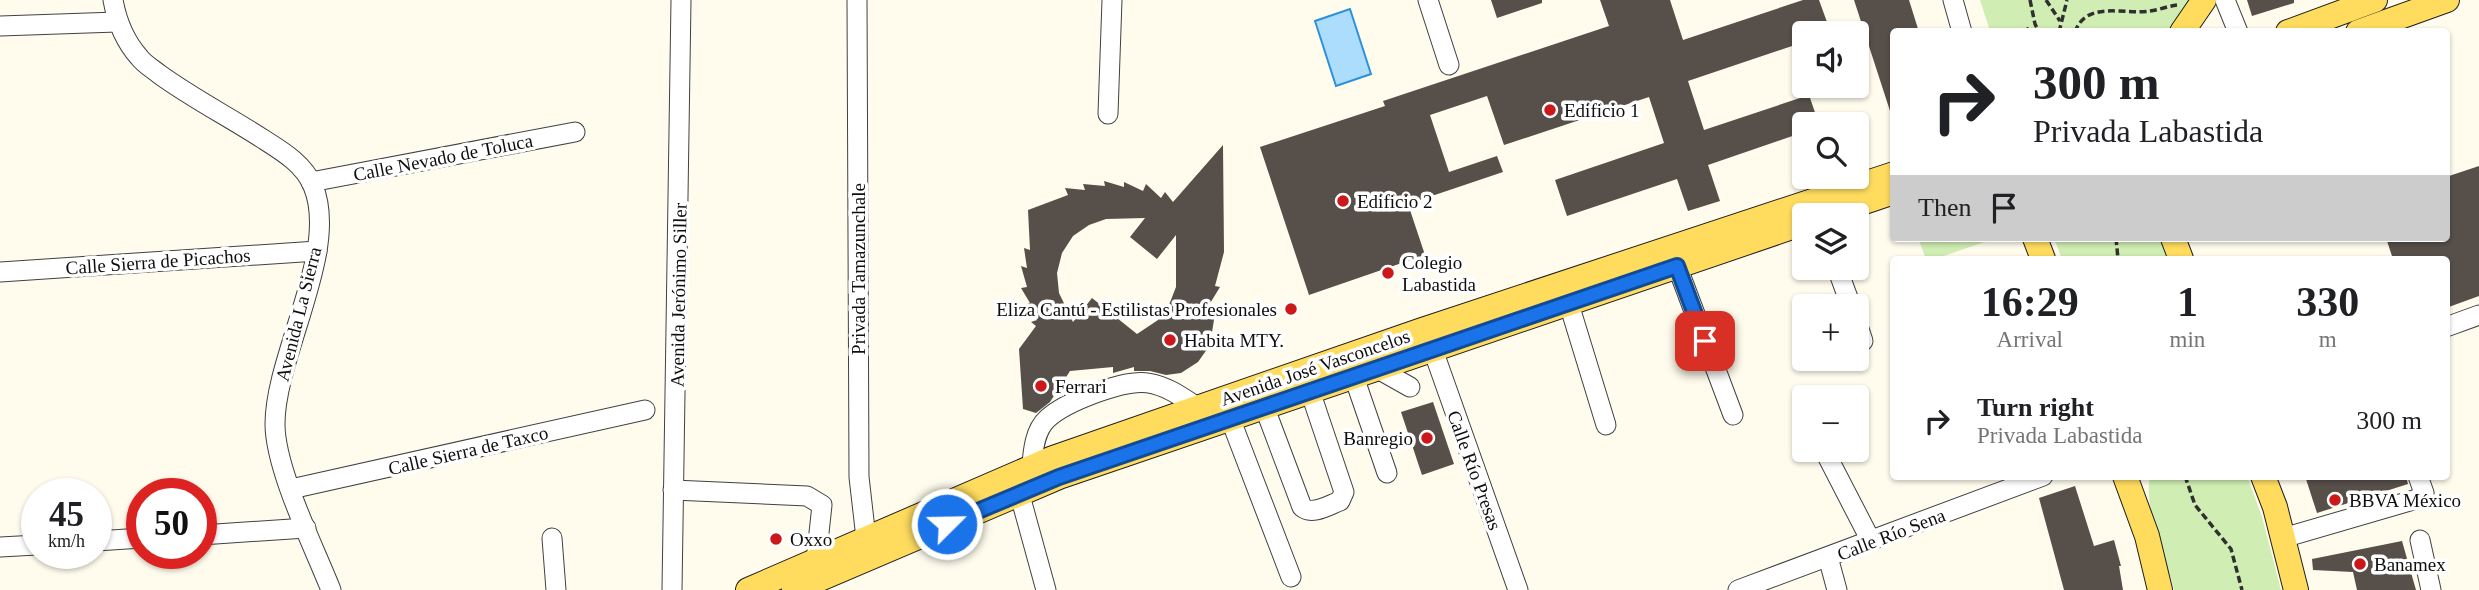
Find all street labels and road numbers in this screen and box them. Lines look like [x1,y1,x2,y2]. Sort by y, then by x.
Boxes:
street label: Calle Nevado de Toluca [352,130,535,185]
street label: Privada Tamazunchale [848,183,869,355]
street label: Avenida Jerónimo Siller [666,202,691,387]
street label: Avenida La Sierra [272,244,325,384]
street label: Calle Sierra de Picachos [65,245,251,278]
street label: Avenida José Vasconcelos [1218,325,1413,410]
street label: Calle Río Presas [1443,408,1506,533]
street label: Calle Sierra de Taxco [386,422,550,479]
street label: Calle Río Sena [1834,504,1949,565]

